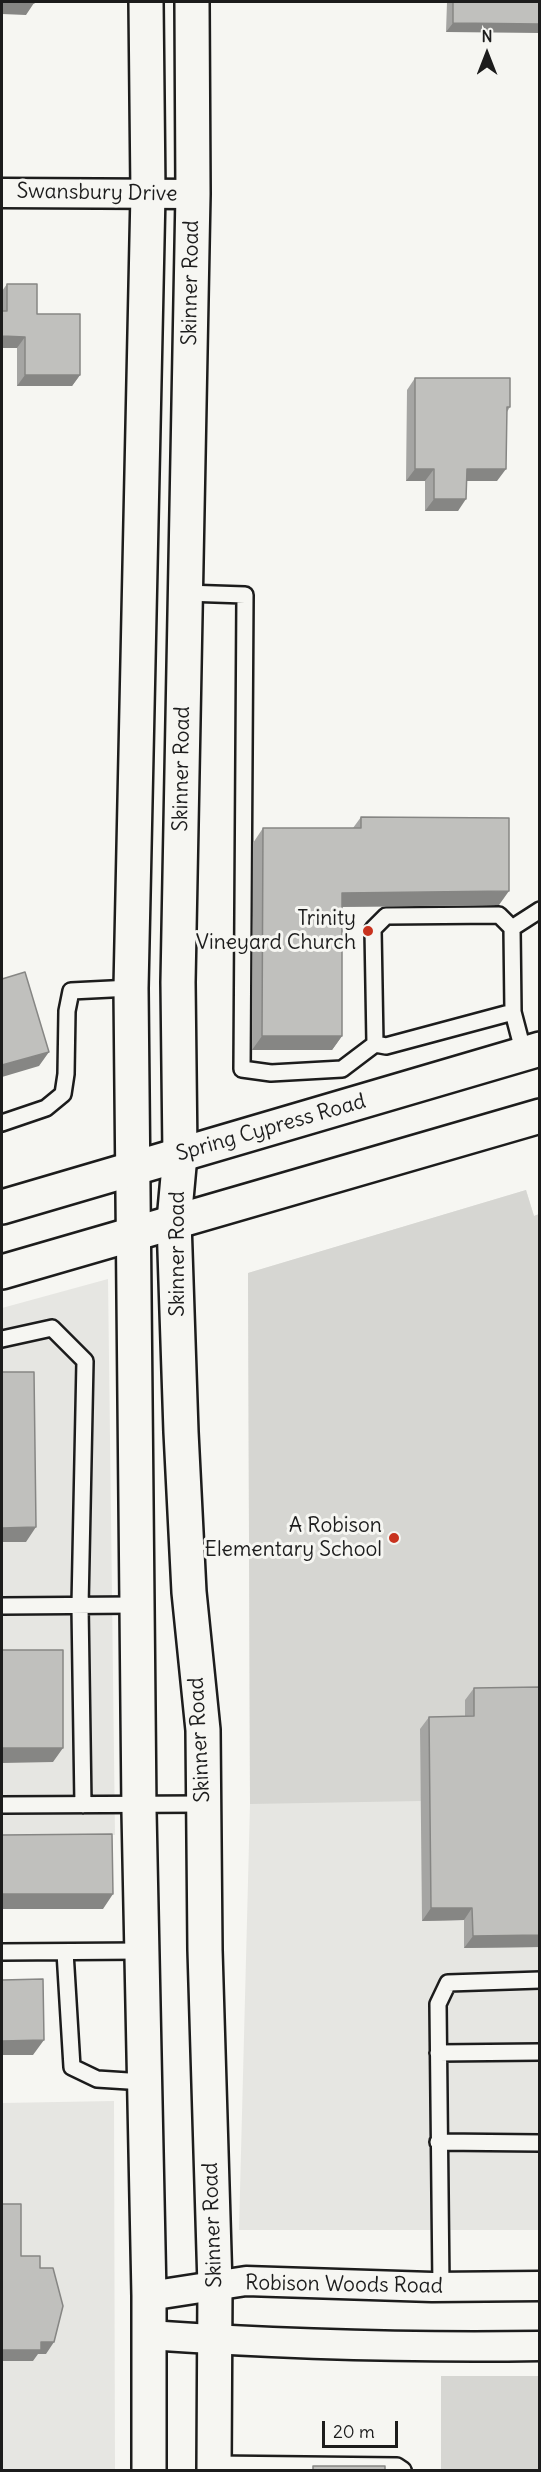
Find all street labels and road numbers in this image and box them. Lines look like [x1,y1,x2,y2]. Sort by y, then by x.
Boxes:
street label: Swansbury Drive [16,179,178,207]
street label: Skinner Road [177,220,205,346]
street label: Skinner Road [168,706,196,832]
street label: Spring Cypress Road [173,1089,369,1167]
street label: Skinner Road [165,1191,191,1317]
street label: Skinner Road [184,1677,216,1803]
street label: Skinner Road [198,2162,228,2288]
street label: Robison Woods Road [245,2271,443,2299]

